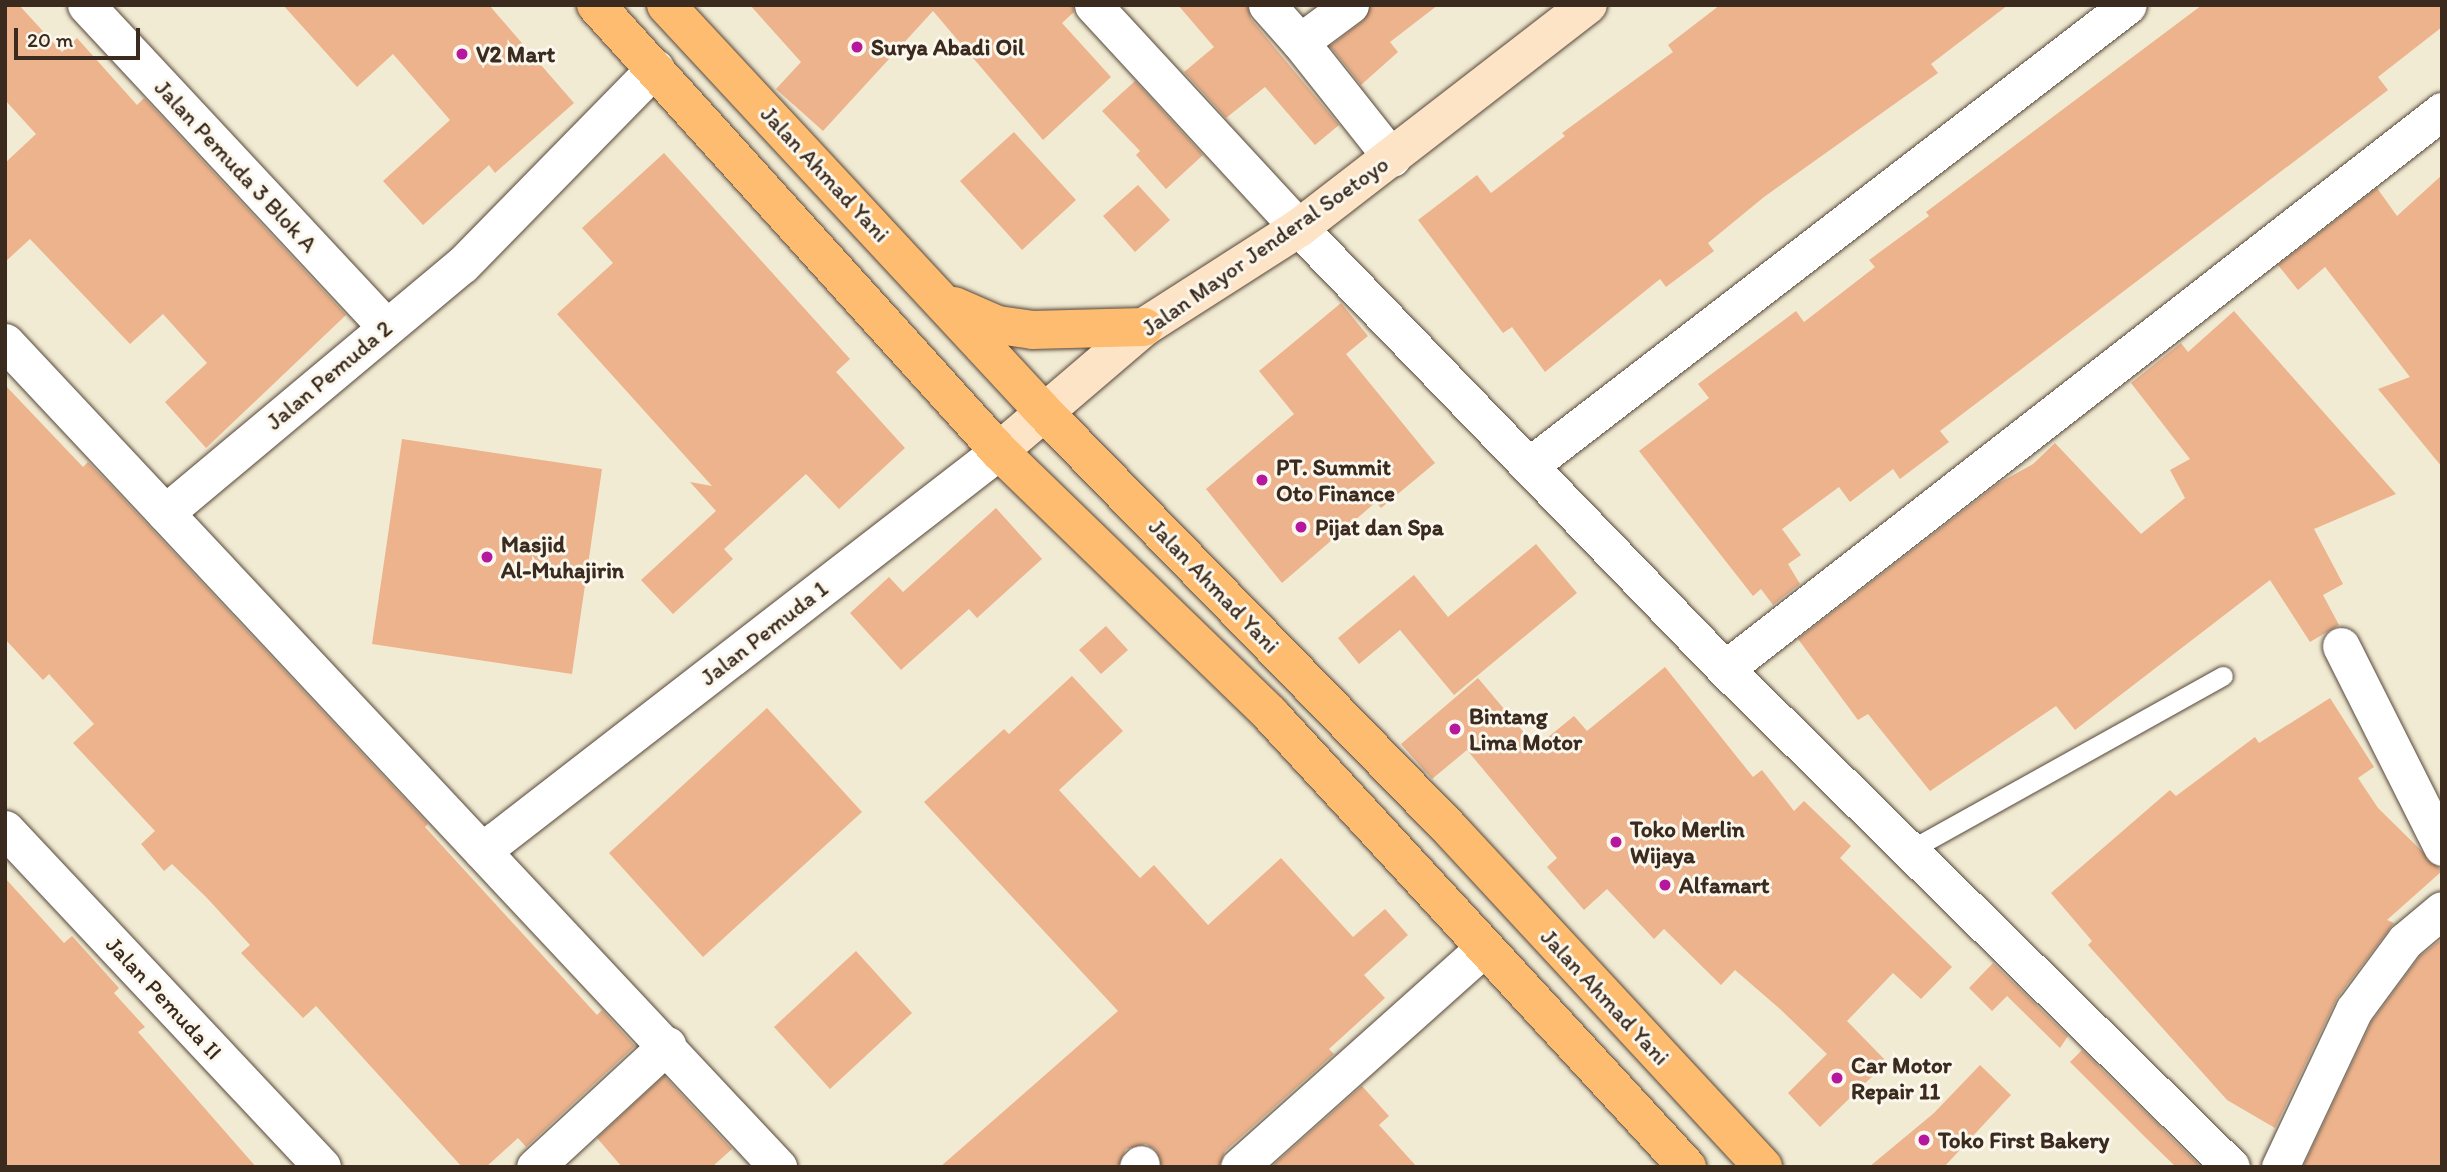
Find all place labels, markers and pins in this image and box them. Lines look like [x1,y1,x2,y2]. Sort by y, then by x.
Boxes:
place label: Surya Abadi Oil [871,33,1024,61]
marker: Surya Abadi Oil [849,39,865,55]
place label: V2 Mart [476,40,555,68]
marker: V2 Mart [454,46,470,62]
place label: PT. Summit Oto Finance [1276,453,1394,507]
marker: PT. Summit Oto Finance [1254,472,1270,488]
place label: Pijat dan Spa [1315,513,1444,541]
marker: Pijat dan Spa [1293,519,1309,535]
place label: Masjid Al-Muhajirin [501,530,624,584]
marker: Masjid Al-Muhajirin [479,549,495,565]
place label: Bintang Lima Motor [1469,702,1581,756]
marker: Bintang Lima Motor [1447,721,1463,737]
place label: Toko Merlin Wijaya [1630,815,1745,869]
marker: Toko Merlin Wijaya [1608,834,1624,850]
place label: Alfamart [1679,871,1769,899]
marker: Alfamart [1657,877,1673,893]
place label: Car Motor Repair 11 [1851,1051,1951,1105]
marker: Car Motor Repair 11 [1829,1070,1845,1086]
place label: Toko First Bakery [1938,1126,2109,1154]
marker: Toko First Bakery [1916,1132,1932,1148]

